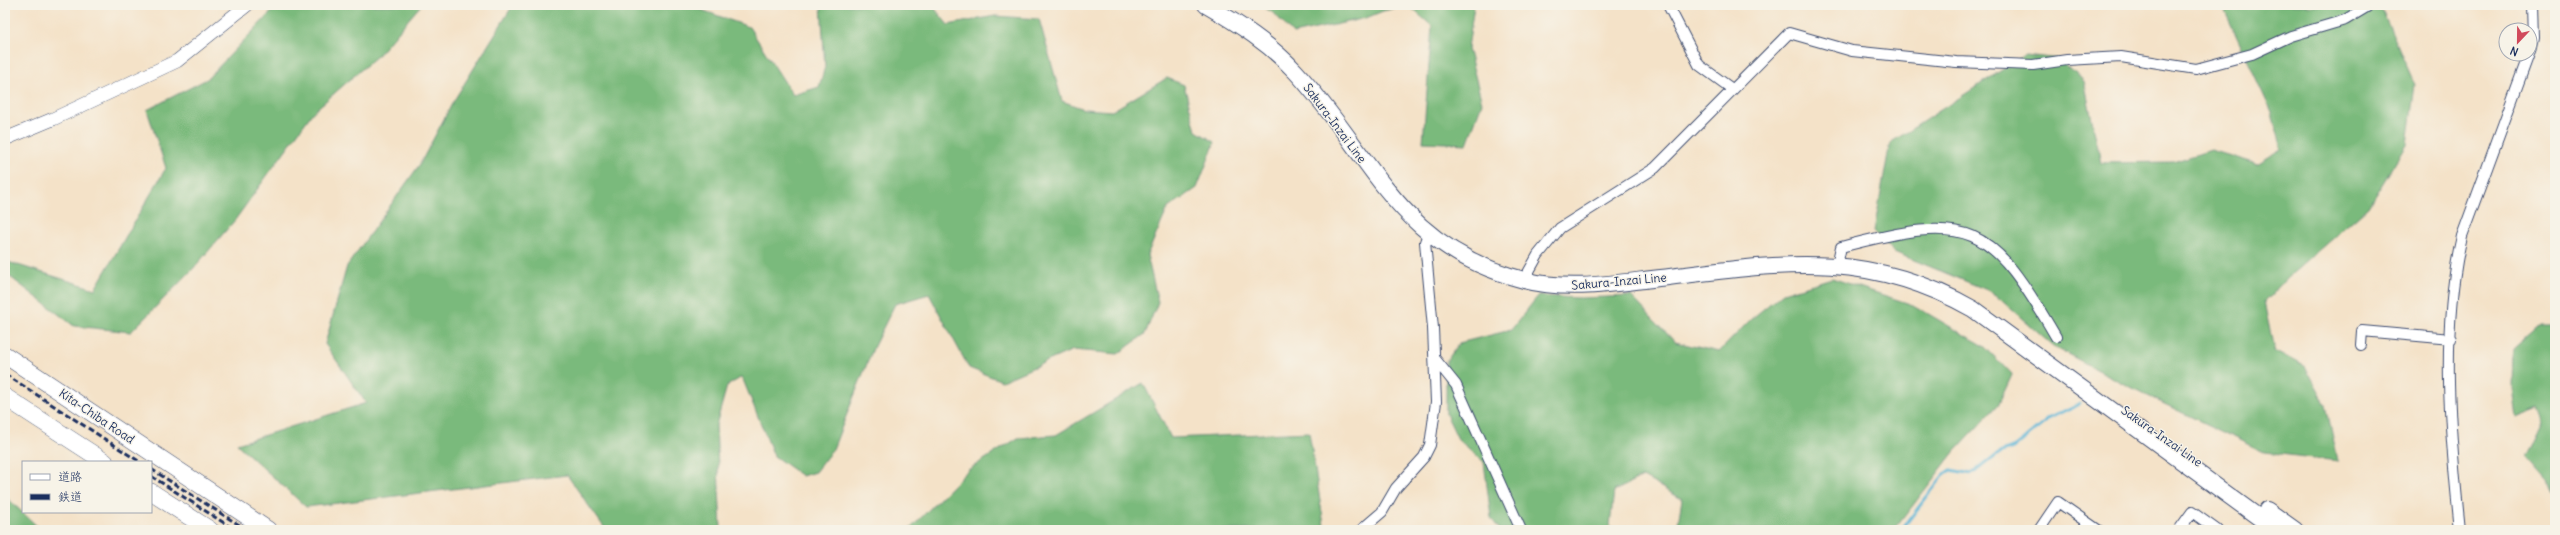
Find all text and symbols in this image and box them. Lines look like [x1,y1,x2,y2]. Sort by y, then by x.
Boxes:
north arrow [2498,22,2538,62]
text: N [2508,43,2520,59]
street label: Sakura-Inzai Line [1300,80,1370,166]
street label: Sakura-Inzai Line [1571,269,1667,293]
street label: Kita-Chiba Road [56,385,138,447]
street label: Sakura-Inzai Line [2119,402,2205,470]
legend [22,461,152,513]
text: 道路 [58,469,82,484]
text: 鉄道 [58,489,82,504]

